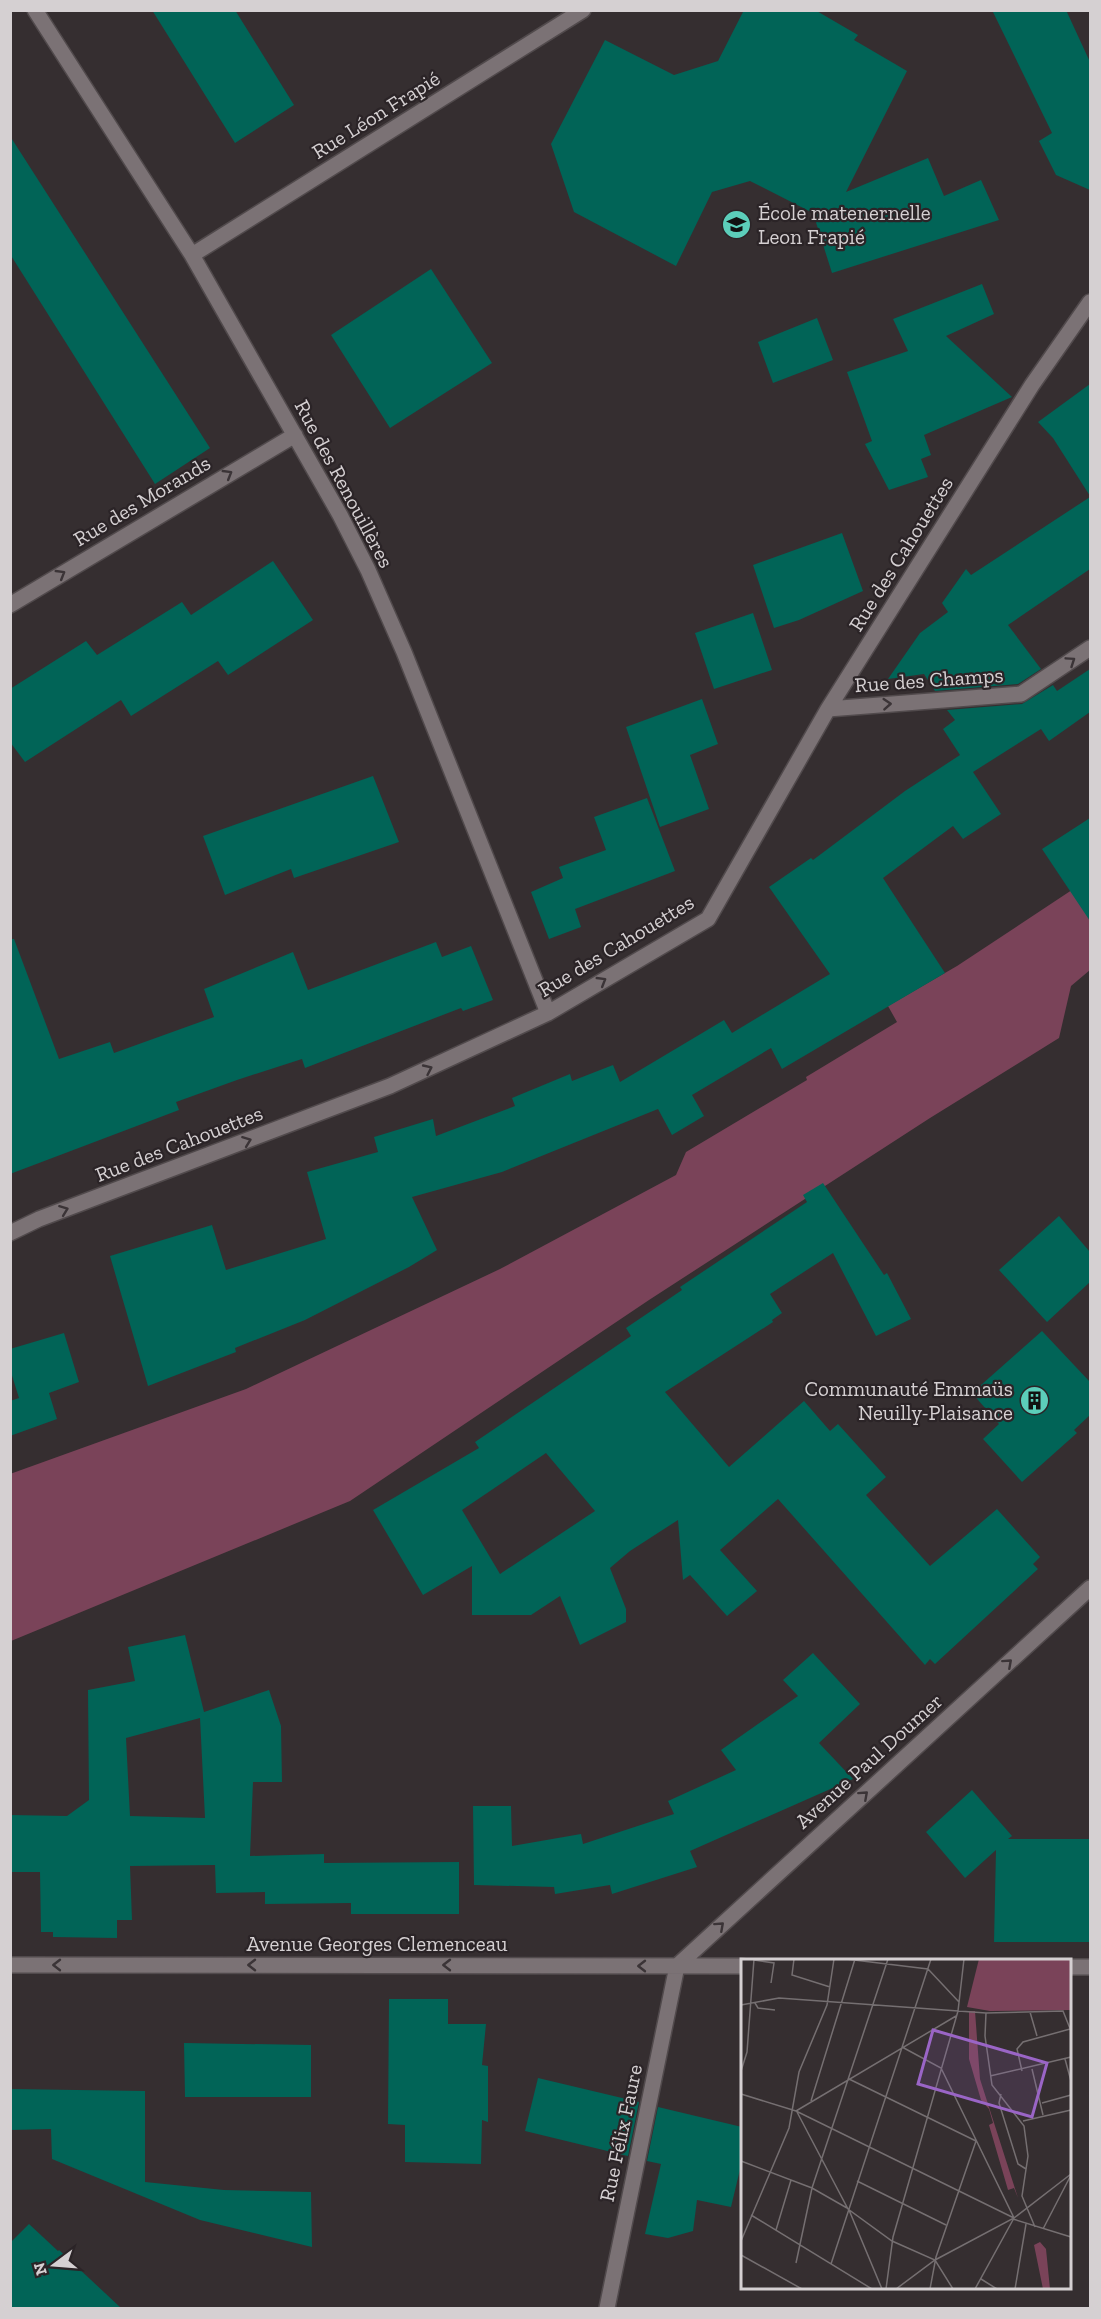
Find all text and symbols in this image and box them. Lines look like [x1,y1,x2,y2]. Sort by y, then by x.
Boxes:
street label: Rue Léon Frapié [307,65,444,164]
place label: École matenernelle Leon Frapié [758,200,931,249]
school or university icon: École matenernelle Leon Frapié [721,209,753,241]
street label: Rue des Renouillères [290,395,399,572]
street label: Rue des Morands [69,450,215,551]
one-way arrow [222,470,232,482]
street label: Rue des Cahouettes [843,472,958,636]
one-way arrow [55,570,65,582]
one-way arrow [1065,657,1076,668]
street label: Rue des Champs [854,662,1004,697]
one-way arrow [882,698,891,711]
street label: Rue des Cahouettes [533,889,698,1002]
one-way arrow [596,977,606,989]
one-way arrow [421,1064,432,1076]
street label: Rue des Cahouettes [92,1100,266,1187]
one-way arrow [241,1136,252,1148]
one-way arrow [59,1204,69,1217]
place label: Communauté Emmaüs Neuilly-Plaisance [805,1376,1013,1425]
building icon: Communauté Emmaüs Neuilly-Plaisance [1018,1385,1050,1417]
one-way arrow [1001,1659,1012,1670]
street label: Avenue Paul Doumer [790,1688,948,1833]
one-way arrow [857,1791,868,1802]
one-way arrow [713,1922,724,1933]
street label: Avenue Georges Clemenceau [246,1931,508,1956]
one-way arrow [53,1959,62,1971]
one-way arrow [248,1959,257,1971]
one-way arrow [443,1959,452,1971]
inset map [741,1959,1071,2289]
one-way arrow [638,1960,647,1972]
street label: Rue Félix Faure [594,2062,647,2204]
north arrow [24,2235,84,2295]
text: N [29,2261,51,2277]

